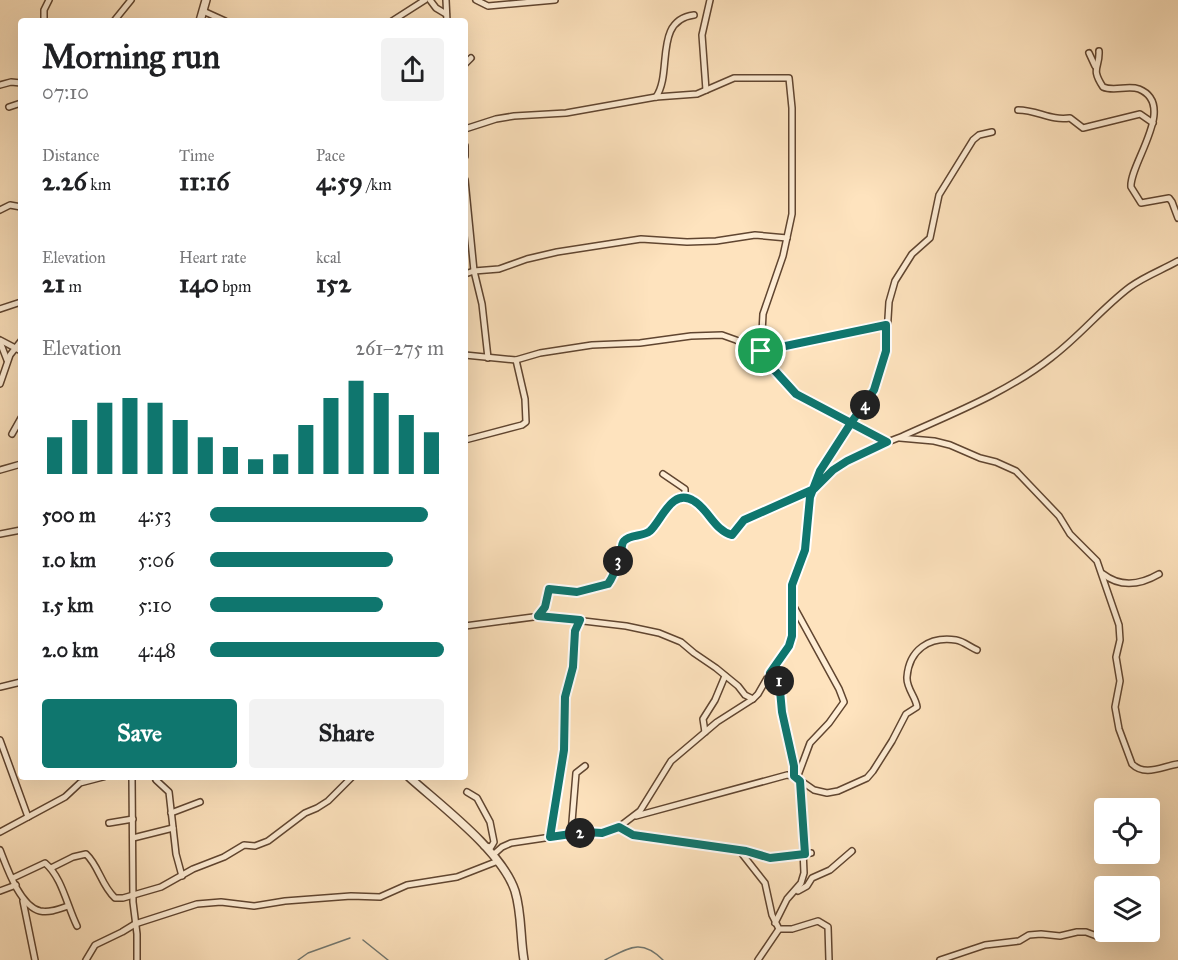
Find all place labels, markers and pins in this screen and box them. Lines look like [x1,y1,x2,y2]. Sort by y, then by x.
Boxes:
pin [735,325,786,376]
pin: 4 [850,390,880,420]
pin: 3 [603,546,633,576]
pin: 1 [764,666,794,696]
pin: 2 [565,818,595,848]

